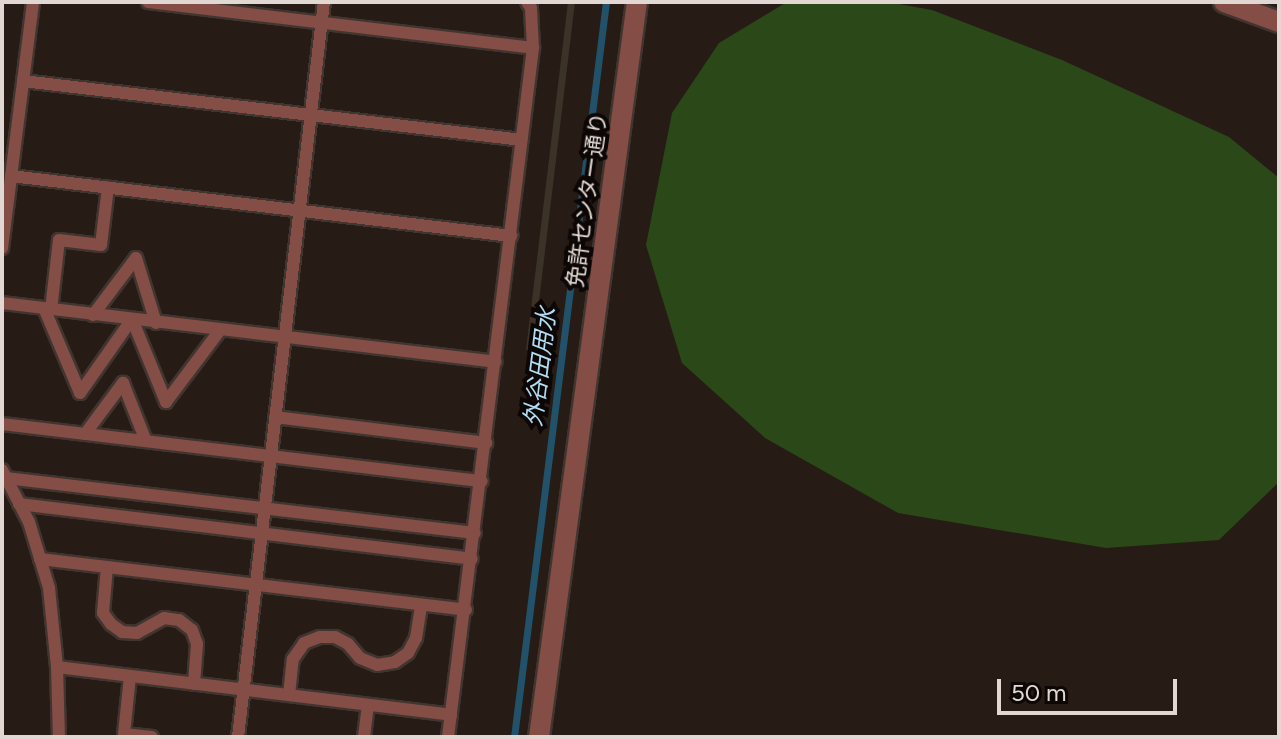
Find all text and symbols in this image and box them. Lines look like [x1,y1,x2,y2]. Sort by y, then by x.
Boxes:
street label: 免許センター通り [562,111,612,289]
water label: 外谷田用水 [518,306,562,428]
scale bar [1001,663,1181,713]
text: 50 m [1011,678,1067,707]

